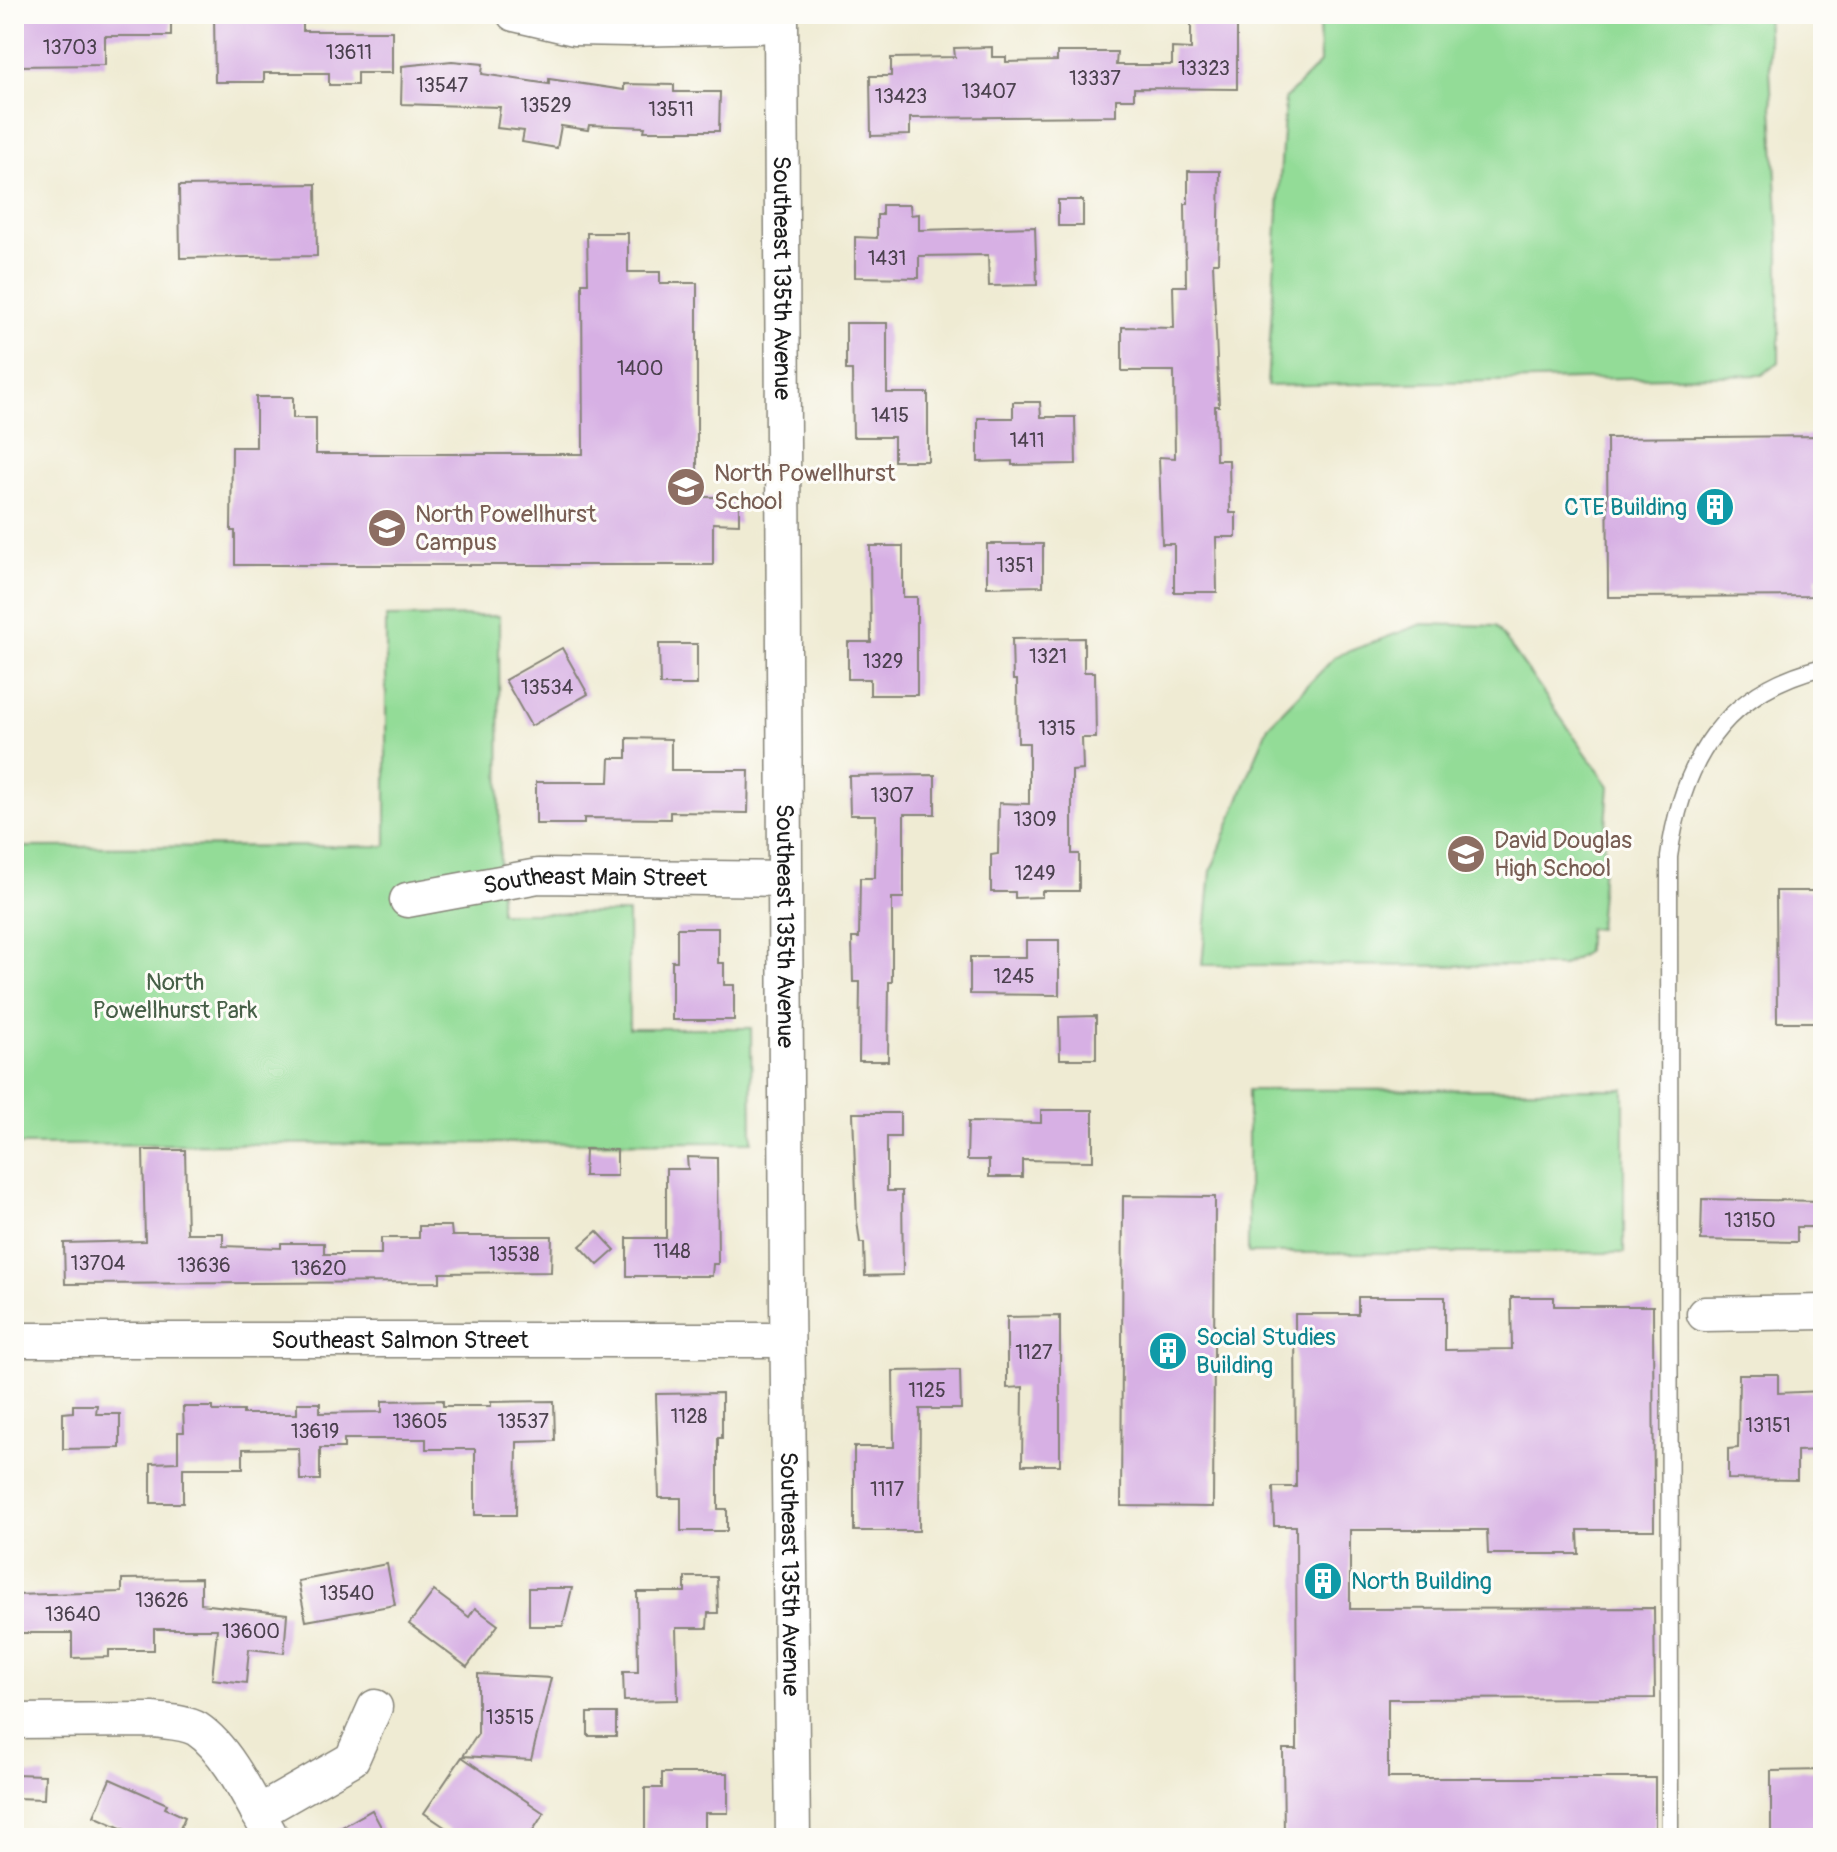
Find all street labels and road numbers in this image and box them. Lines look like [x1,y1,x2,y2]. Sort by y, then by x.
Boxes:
street label: Southeast 135th Avenue [767,156,797,400]
street label: Southeast 135th Avenue [770,804,800,1048]
street label: Southeast Main Street [481,861,708,900]
street label: Southeast Salmon Street [271,1326,529,1355]
street label: Southeast 135th Avenue [774,1452,806,1696]

